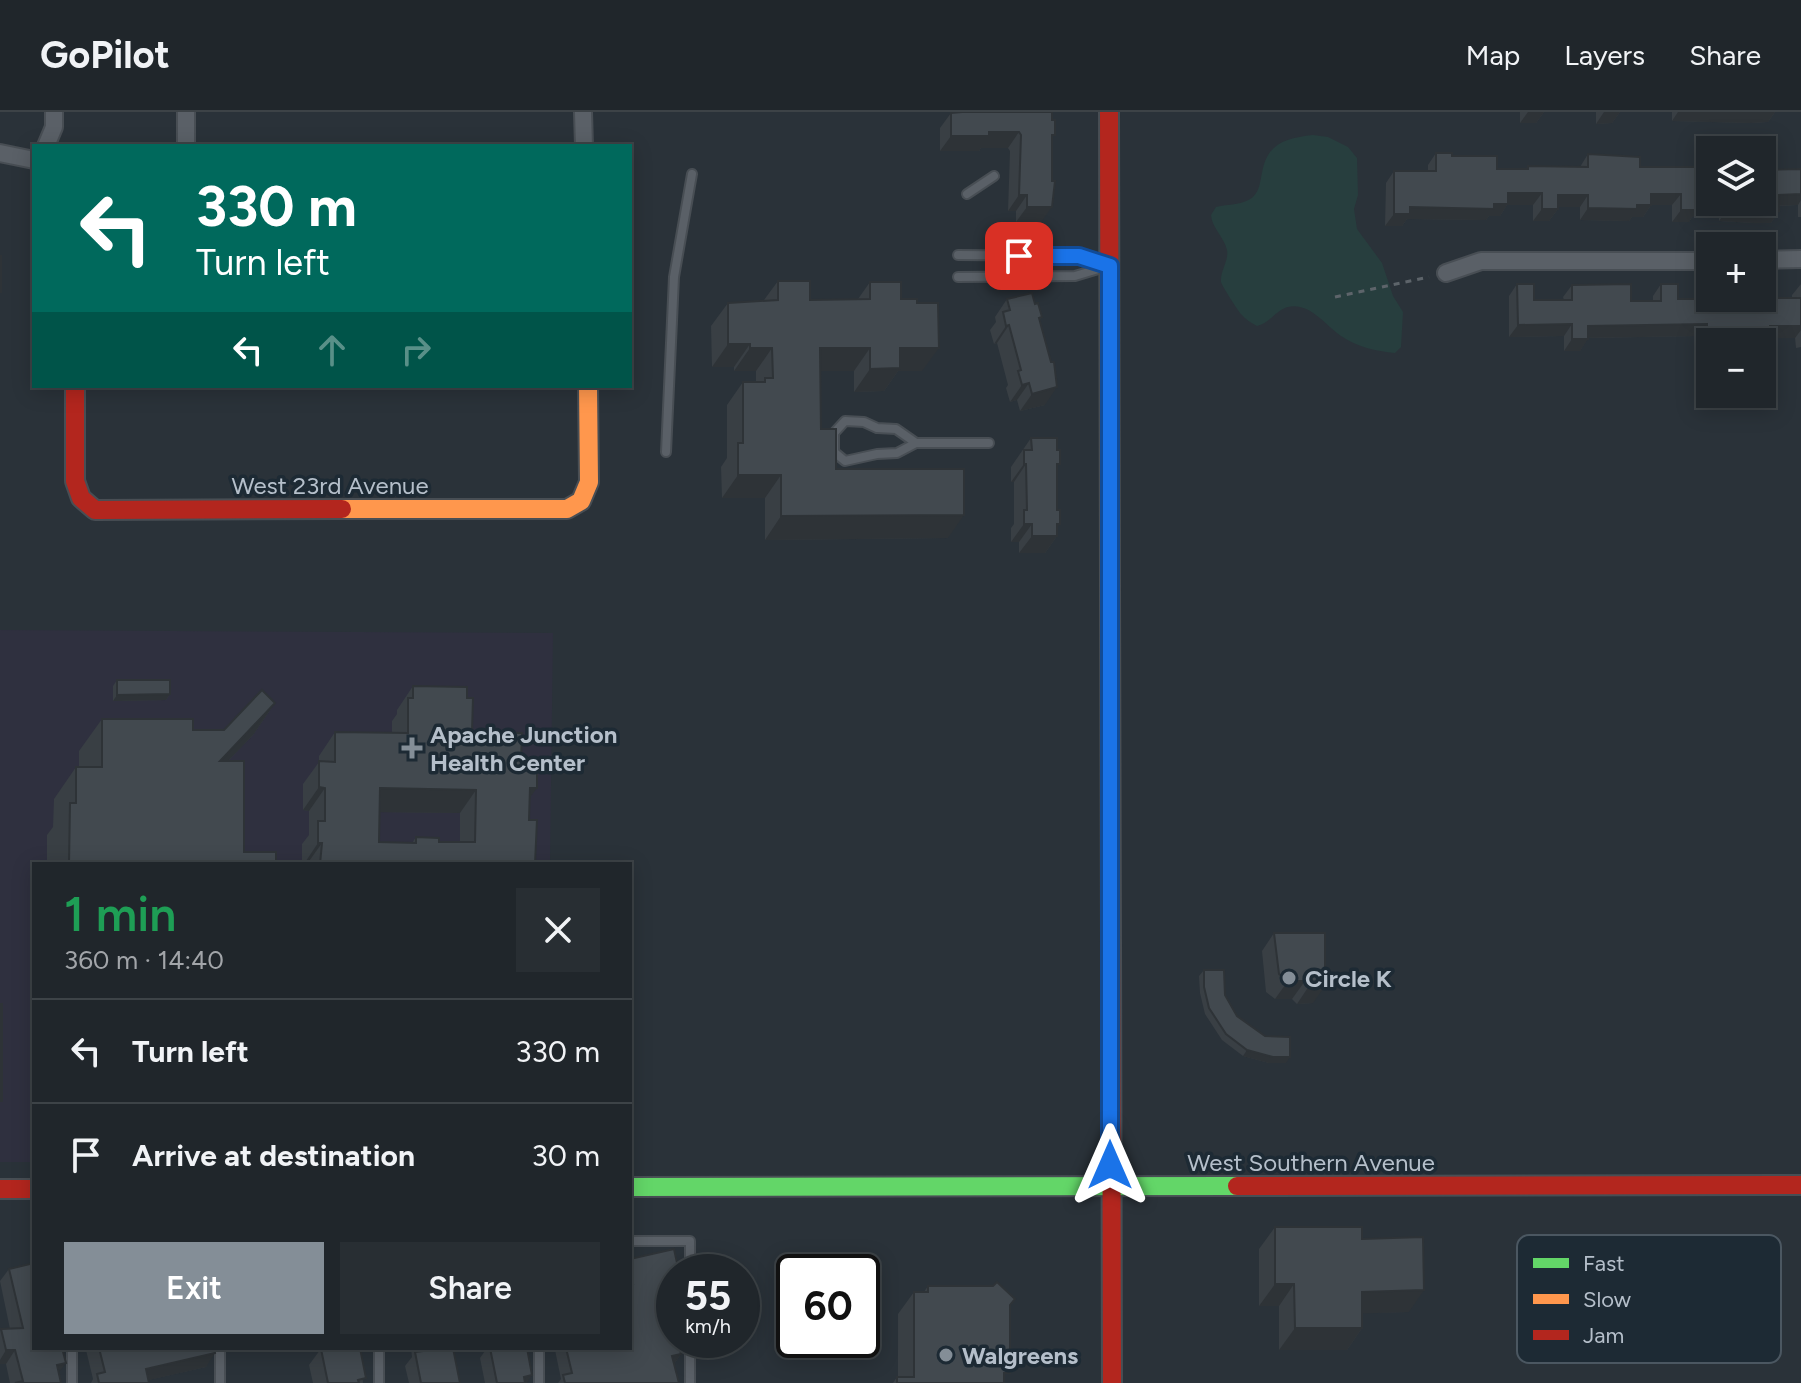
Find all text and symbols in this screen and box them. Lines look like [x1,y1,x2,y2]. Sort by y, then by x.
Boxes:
text: GoPilot [40,32,170,78]
text: Map [1466,38,1520,72]
text: Layers [1564,38,1645,72]
text: Share [1689,38,1761,72]
map controls [1696,136,1776,408]
button: layers [1696,136,1776,216]
text: 330 m [196,173,357,240]
icon: left [64,176,168,280]
pin [985,222,1053,290]
button: + [1696,232,1776,312]
icon: arrive [997,234,1041,278]
text: Turn left [196,241,330,284]
icon: left [226,328,270,372]
icon: ahead [310,328,354,372]
icon: right [394,328,438,372]
button: − [1696,328,1776,408]
street label: West 23rd Avenue [231,471,429,500]
place label: Apache Junction Health Center [430,720,617,777]
marker: Apache Junction Health Center [401,737,423,759]
text: 1 min [64,885,176,943]
button: close [516,888,600,972]
text: 360 m · 14:40 [64,944,224,976]
place label: Circle K [1305,964,1392,993]
marker: Circle K [1280,969,1298,987]
icon: left [64,1029,108,1073]
text: Turn left [132,1033,249,1070]
text: 330 m [515,1033,600,1070]
position arrow [1068,1123,1152,1207]
icon: arrive [64,1133,108,1177]
text: Arrive at destination [132,1137,415,1174]
text: 30 m [532,1137,600,1174]
street label: West Southern Avenue [1187,1148,1435,1177]
legend [1517,1235,1781,1363]
button: Exit [64,1242,324,1334]
button: Share [340,1242,600,1334]
text: Fast [1583,1250,1625,1277]
speed limit sign: 60 [776,1254,880,1358]
text: 55 [685,1272,731,1320]
text: Slow [1583,1286,1632,1313]
text: km/h [685,1314,731,1338]
text: Jam [1583,1322,1624,1349]
place label: Walgreens [962,1341,1078,1370]
marker: Walgreens [937,1346,955,1364]

